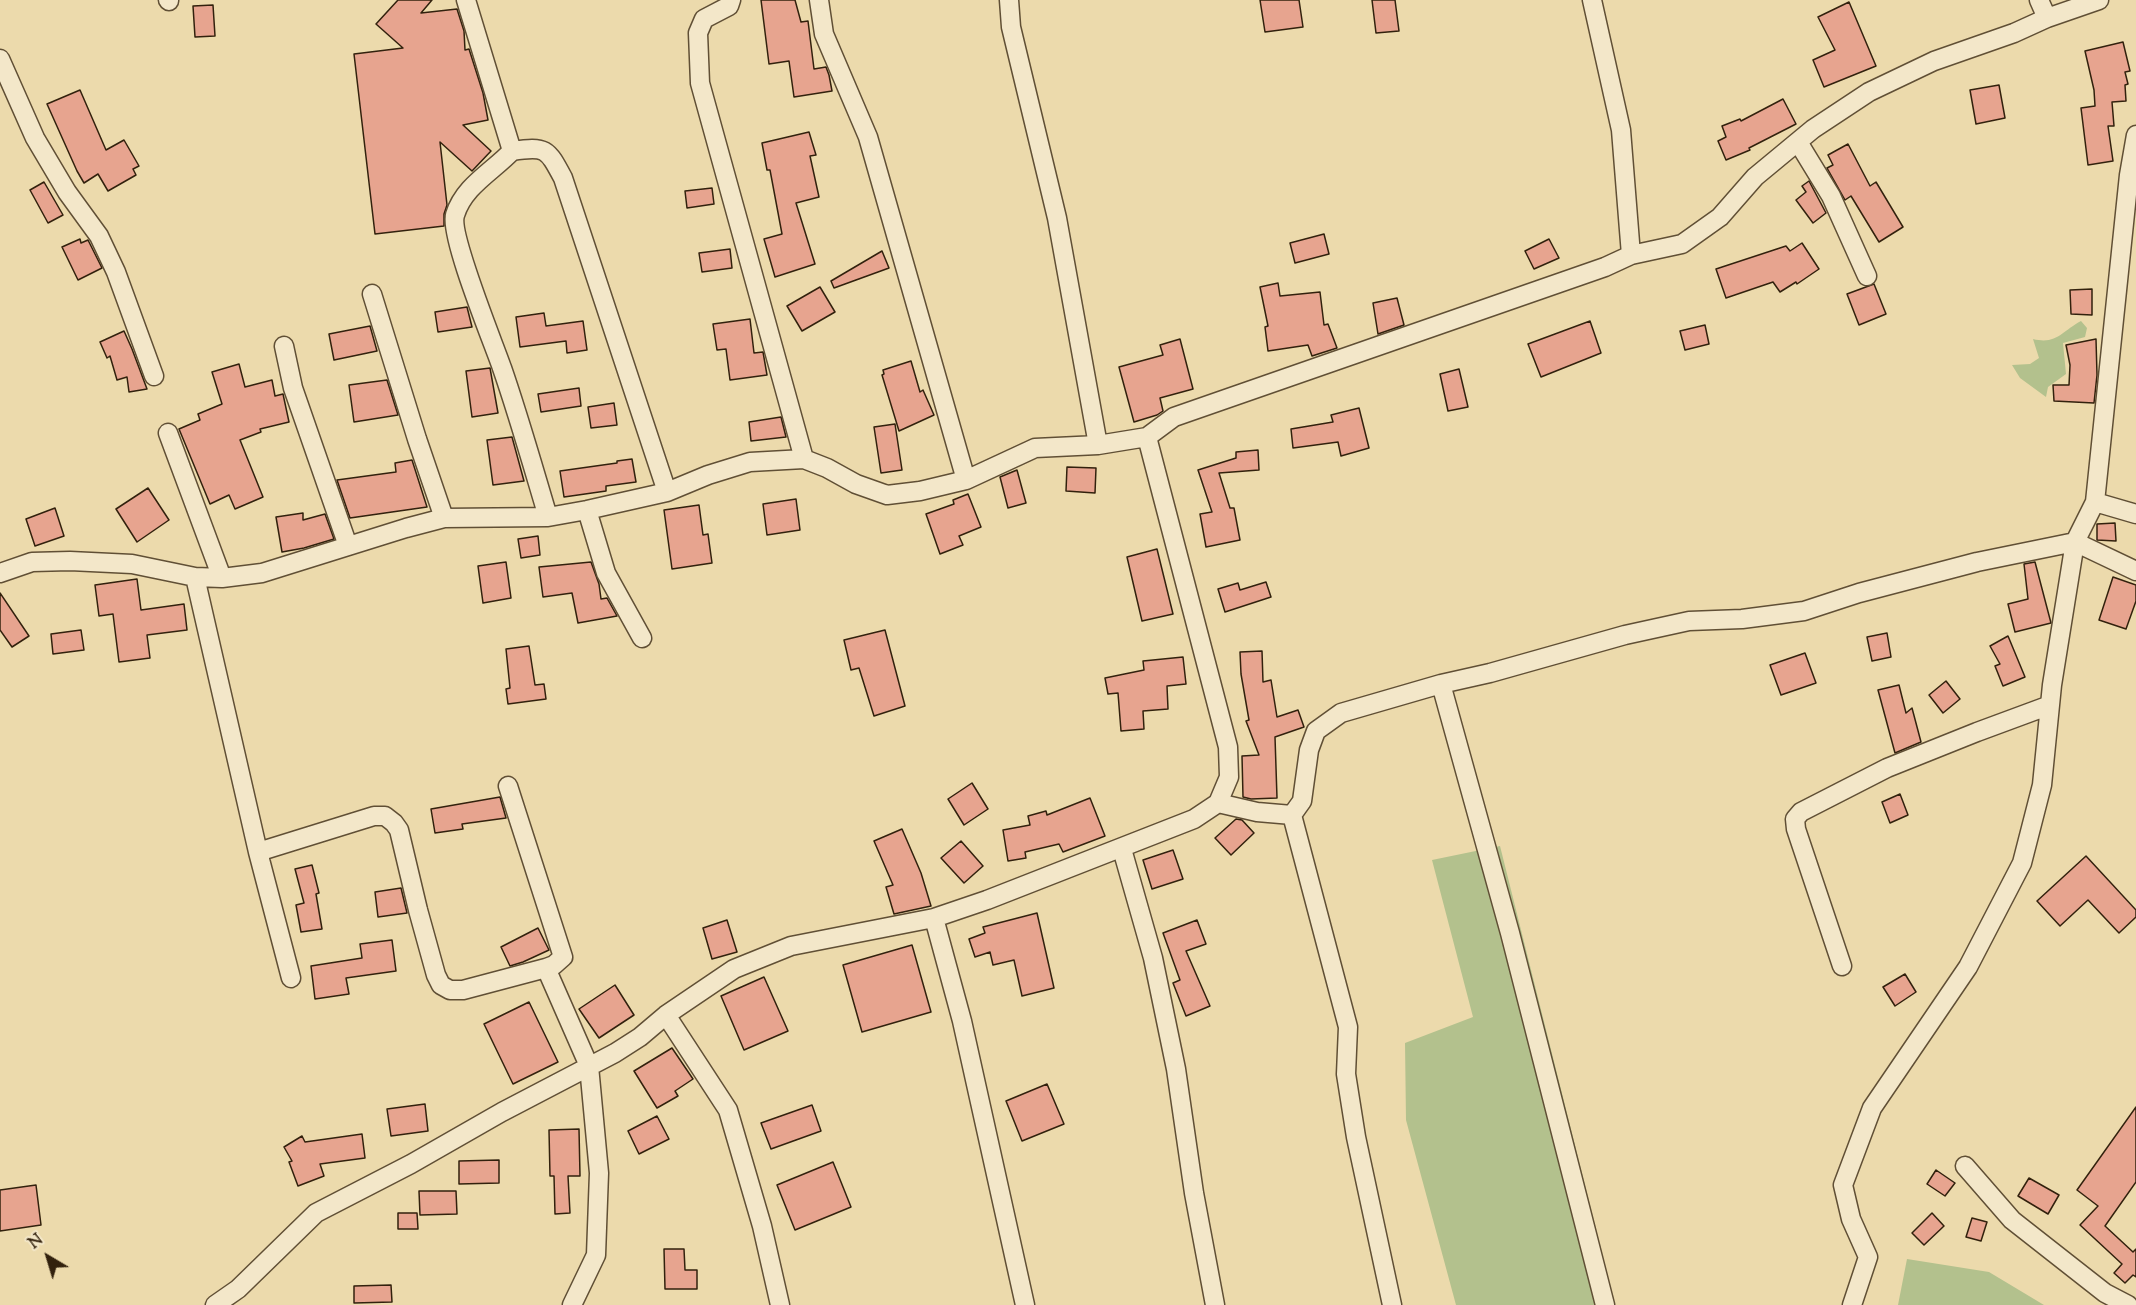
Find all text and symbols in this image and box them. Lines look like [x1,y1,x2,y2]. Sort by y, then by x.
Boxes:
north arrow [18,1227,78,1287]
text: N [24,1229,49,1255]

